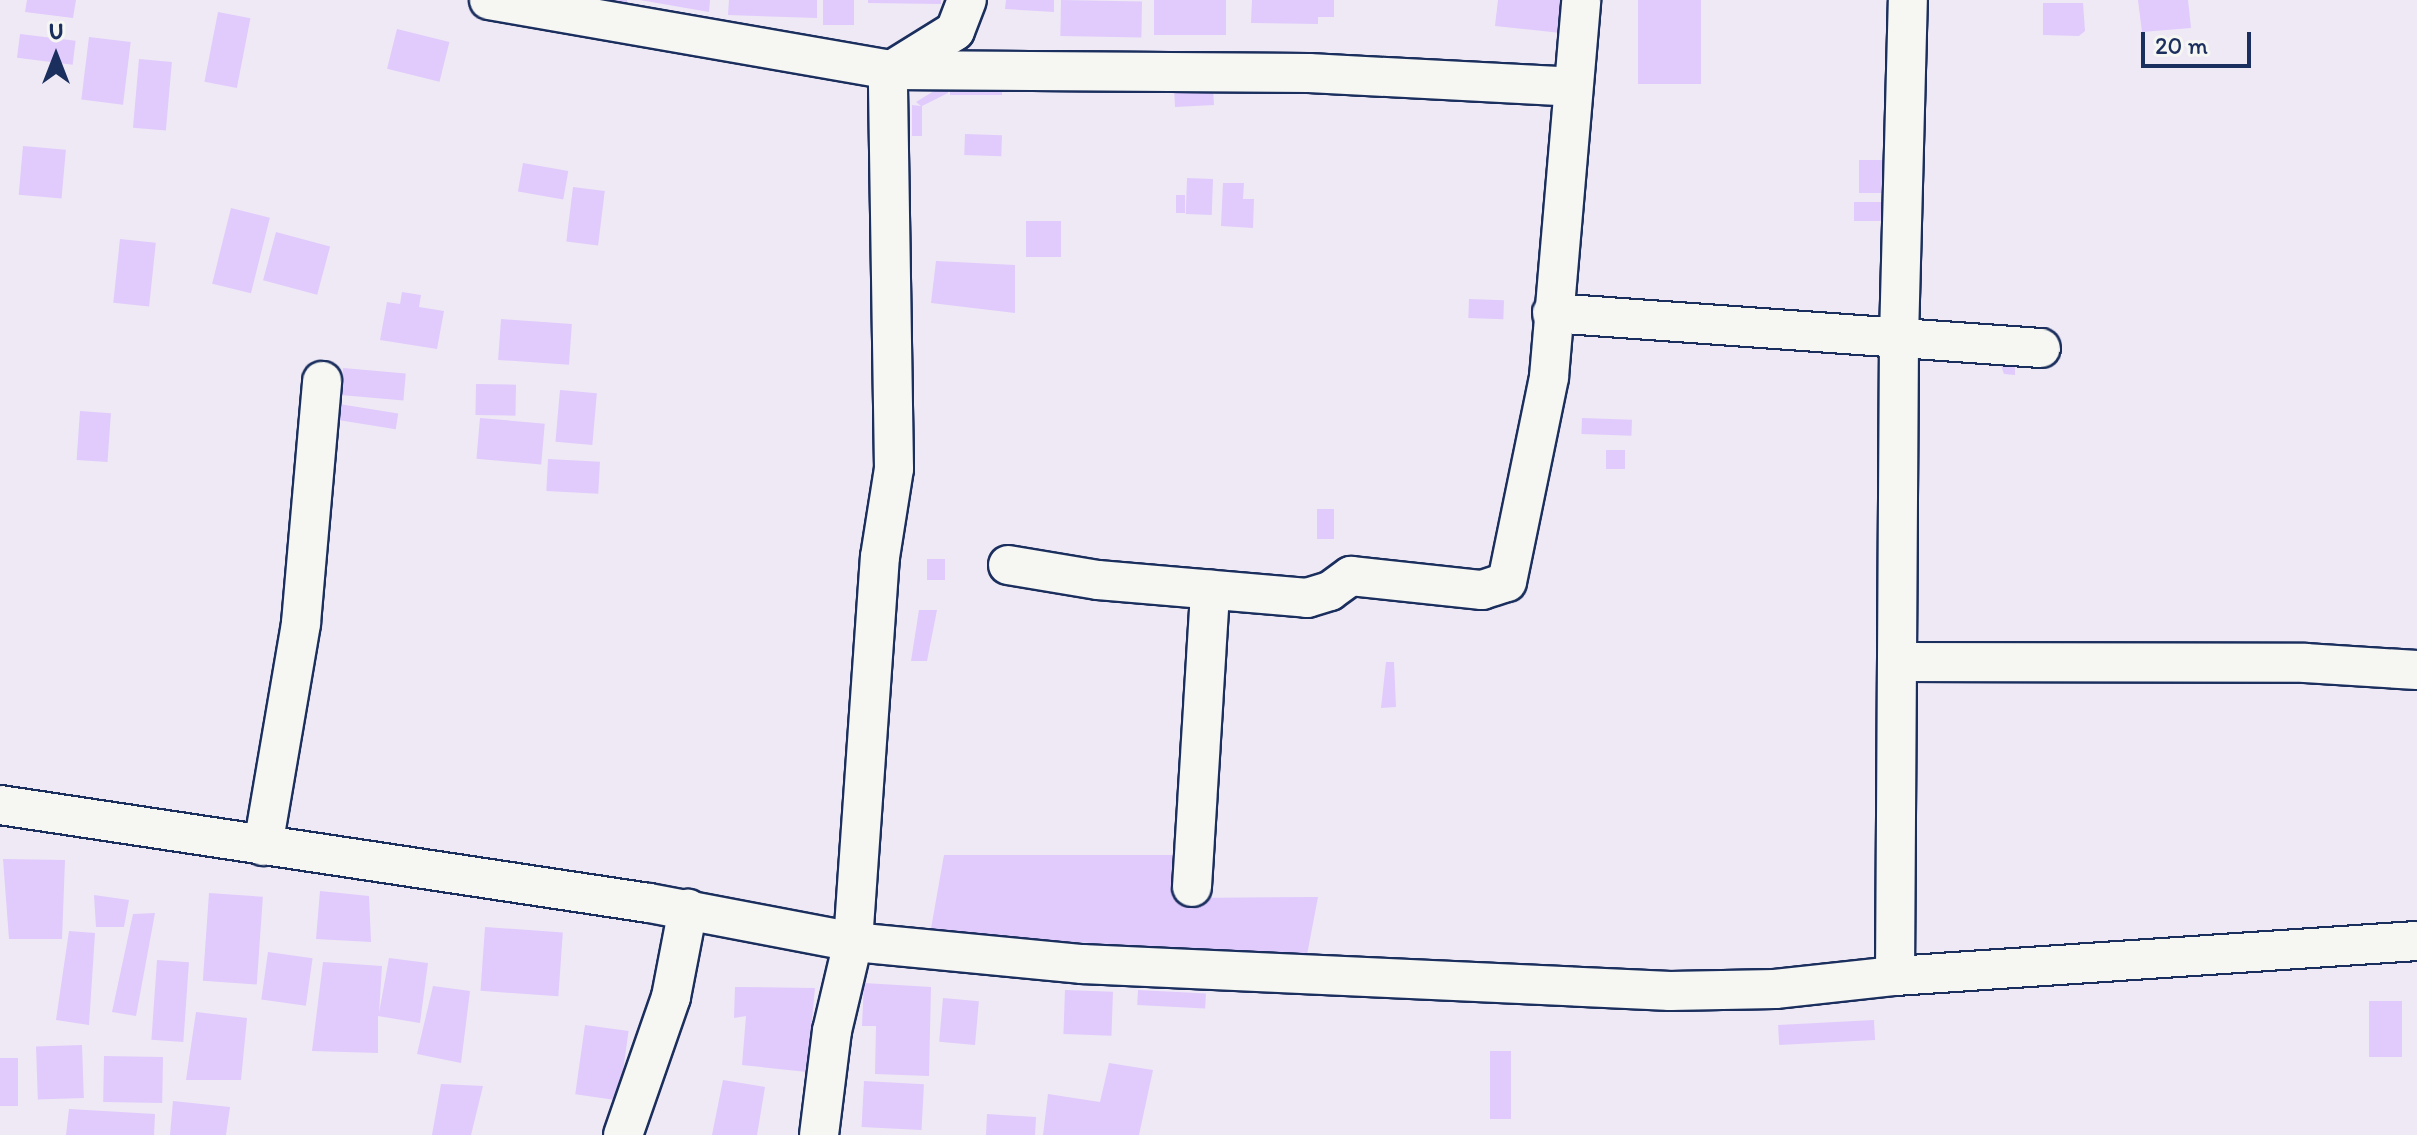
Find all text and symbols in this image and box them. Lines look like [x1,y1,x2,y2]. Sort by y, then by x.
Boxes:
north arrow [16,16,96,96]
scale bar [2145,16,2255,66]
text: U [49,18,63,45]
text: 20 m [2155,31,2208,60]

